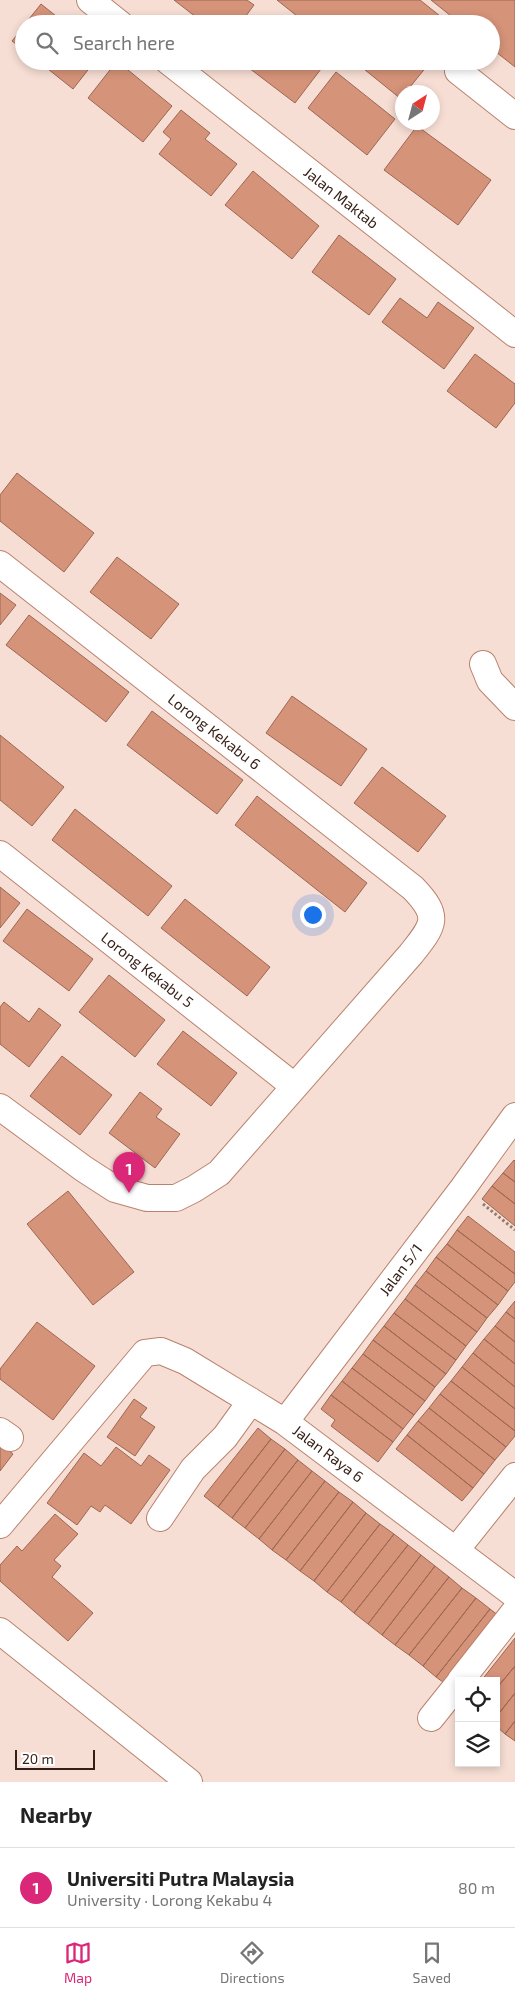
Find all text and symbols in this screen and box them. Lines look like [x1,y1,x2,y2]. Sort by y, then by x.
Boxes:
search box [15,15,500,70]
icon: search [33,29,61,57]
text: Search here [73,31,175,54]
north arrow [395,85,440,130]
street label: Jalan Maktab [301,163,382,232]
street label: Lorong Kekabu 6 [165,689,265,773]
your location [300,902,326,928]
street label: Lorong Kekabu 5 [98,928,197,1011]
pin: 1 [113,1152,145,1193]
street label: Jalan 5/1 [375,1240,425,1299]
street label: Jalan Raya 6 [290,1421,367,1486]
map controls [455,1677,500,1767]
button: locate [455,1677,500,1722]
button: layers [455,1722,500,1767]
scale bar [15,1747,95,1770]
text: 20 m [22,1750,54,1767]
text: Nearby [20,1802,92,1827]
text: Universiti Putra Malaysia [67,1867,294,1890]
text: 1 [33,1878,39,1897]
text: 80 m [458,1878,495,1897]
text: University · Lorong Kekabu 4 [67,1890,272,1909]
tab: Map [64,1939,92,1986]
tab: Directions [220,1939,285,1986]
tab: Saved [413,1939,451,1986]

